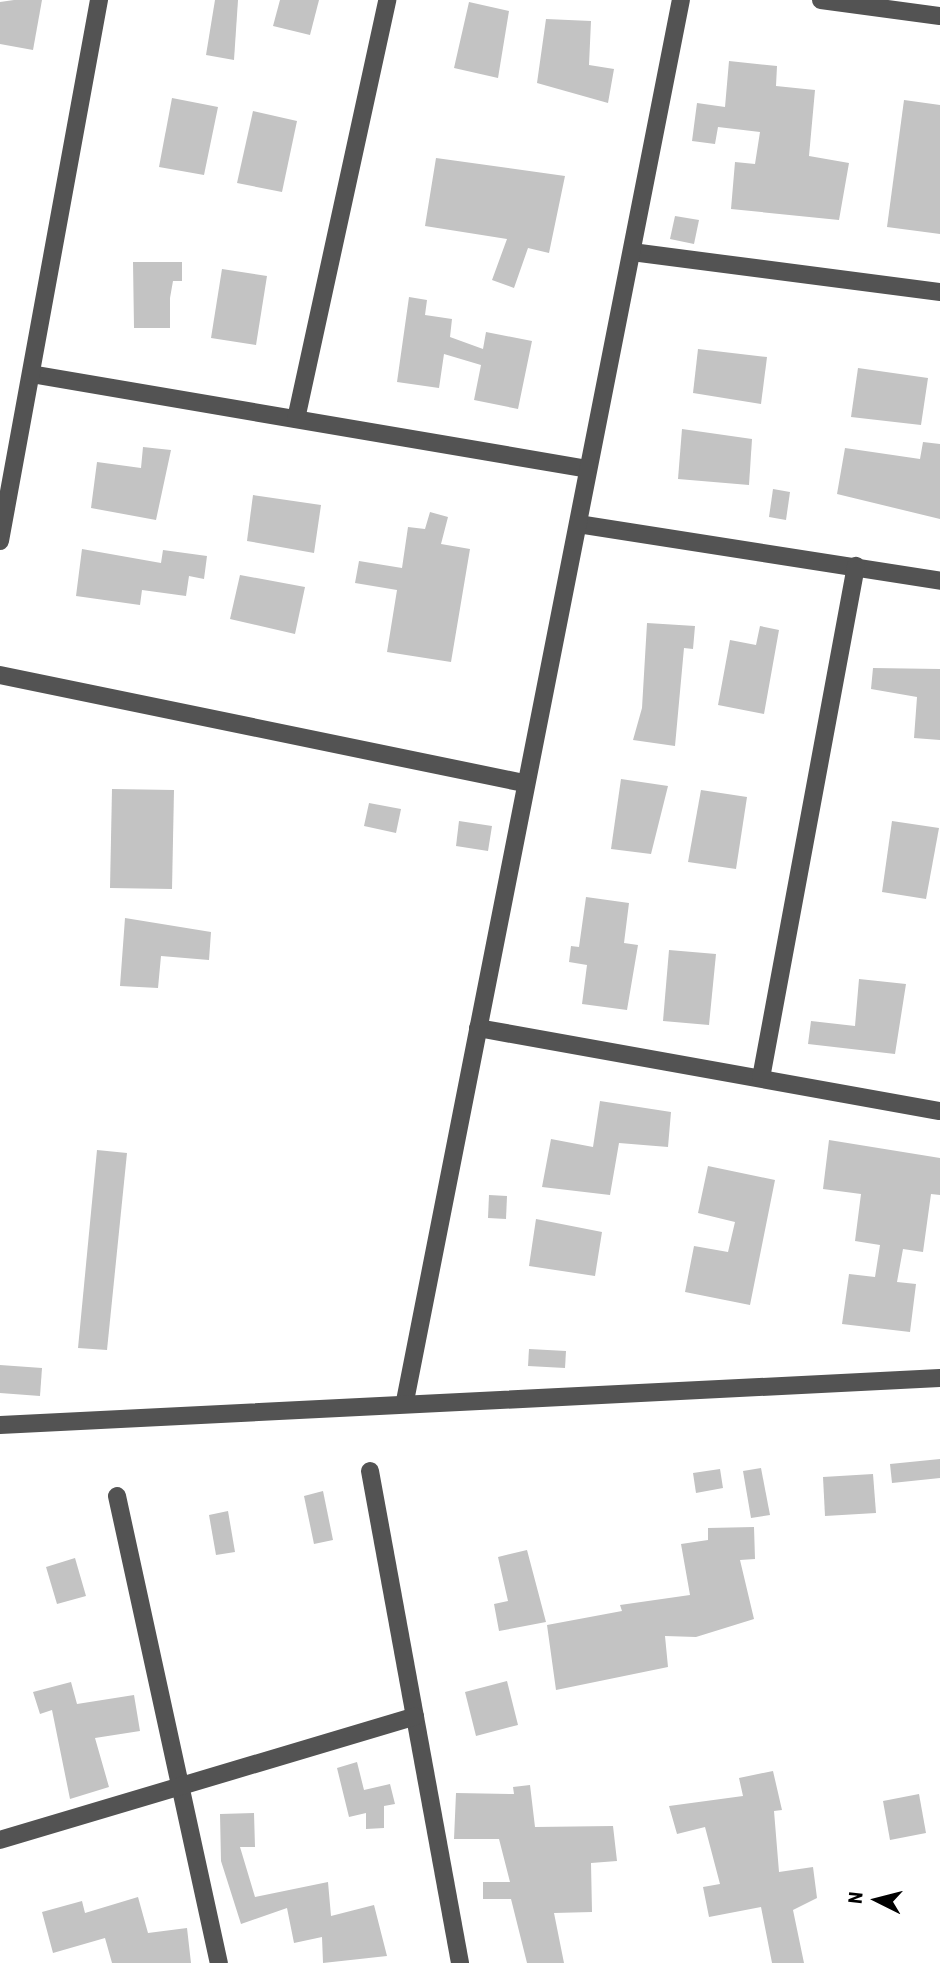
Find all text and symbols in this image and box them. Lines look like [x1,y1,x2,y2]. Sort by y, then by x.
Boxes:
north arrow [842,1865,912,1935]
text: N [844,1891,868,1905]

